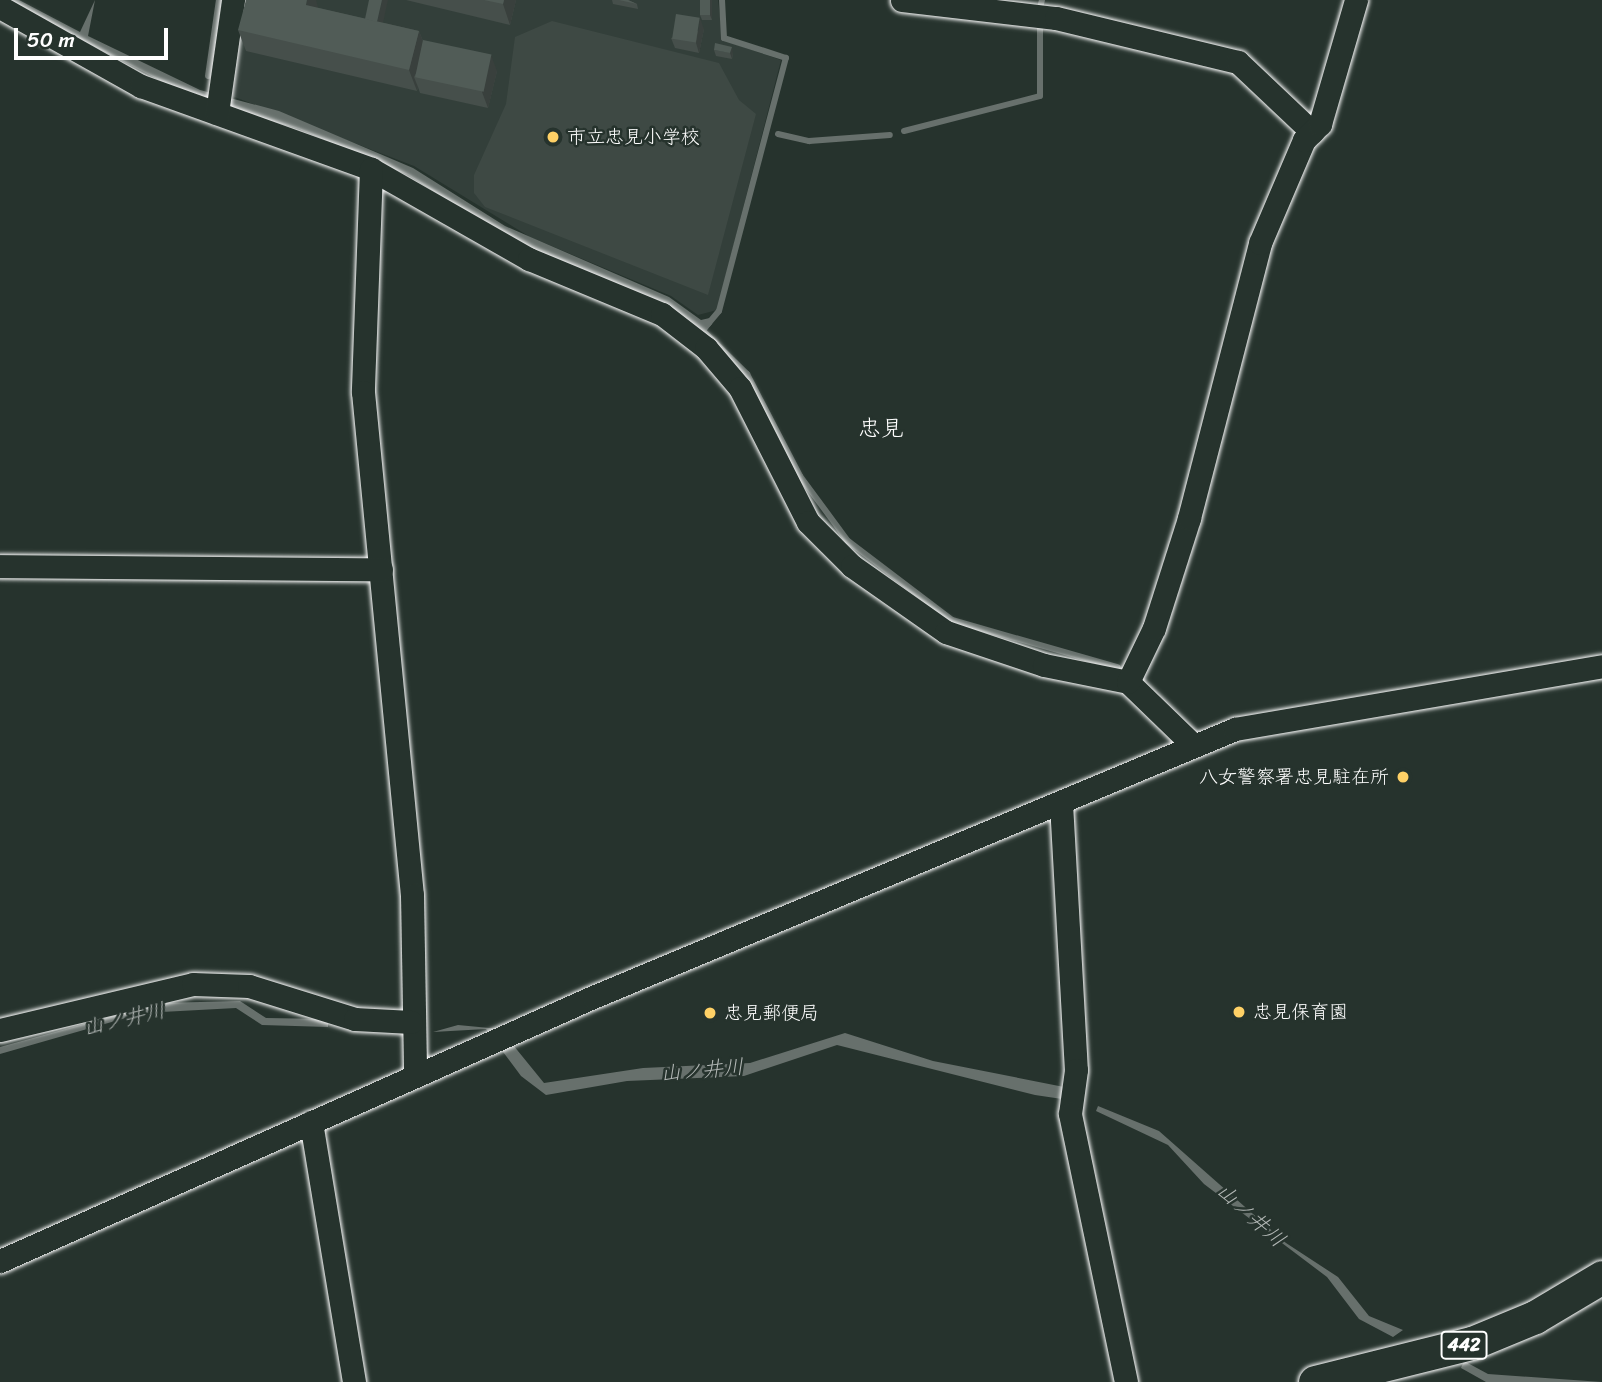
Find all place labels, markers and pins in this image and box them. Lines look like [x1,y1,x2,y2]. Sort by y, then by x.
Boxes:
place label: 市立忠見小学校 [567,126,700,148]
marker: 市立忠見小学校 [545,129,561,145]
place label: 八女警察署忠見駐在所 [1199,766,1389,788]
marker: 八女警察署忠見駐在所 [1395,769,1411,785]
place label: 忠見保育園 [1253,1001,1348,1023]
place label: 忠見郵便局 [724,1002,819,1024]
marker: 忠見保育園 [1231,1004,1247,1020]
marker: 忠見郵便局 [702,1005,718,1021]

